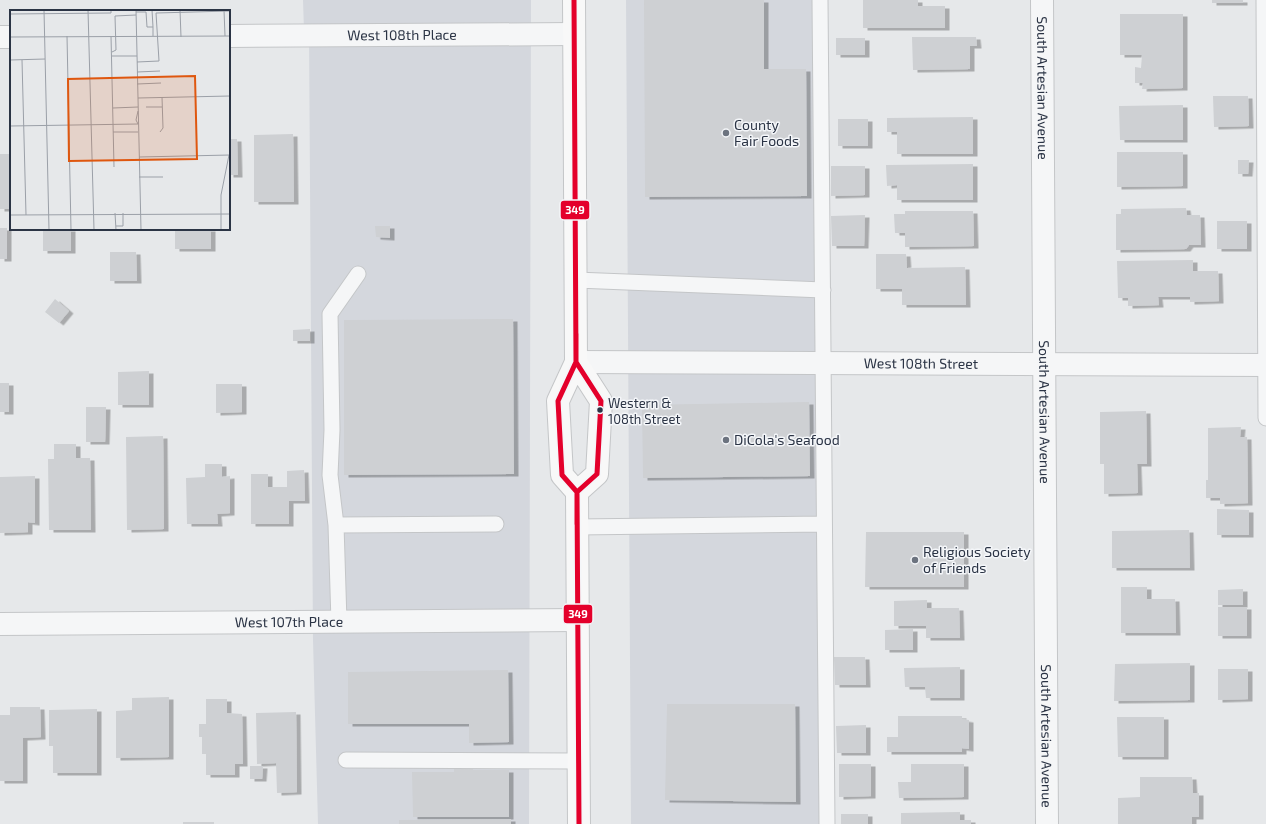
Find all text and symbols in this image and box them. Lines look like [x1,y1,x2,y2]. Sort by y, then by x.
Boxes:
inset map [10,10,230,230]
street label: South Artesian Avenue [1034,16,1052,160]
street label: West 108th Place [347,26,457,43]
place label: County Fair Foods [734,116,799,149]
marker: County Fair Foods [721,128,731,138]
line badge: 349 [560,200,590,220]
text: 349 [565,203,585,216]
street label: South Artesian Avenue [1036,340,1054,484]
street label: West 108th Street [864,354,978,372]
place label: Western & 108th Street [608,395,680,427]
marker: Western & 108th Street [595,405,605,415]
place label: DiCola's Seafood [734,431,840,448]
marker: DiCola's Seafood [721,435,731,445]
place label: Religious Society of Friends [923,543,1031,576]
marker: Religious Society of Friends [910,555,920,565]
line badge: 349 [563,604,593,624]
text: 349 [568,607,588,620]
street label: West 107th Place [235,613,343,630]
street label: South Artesian Avenue [1038,664,1056,808]

